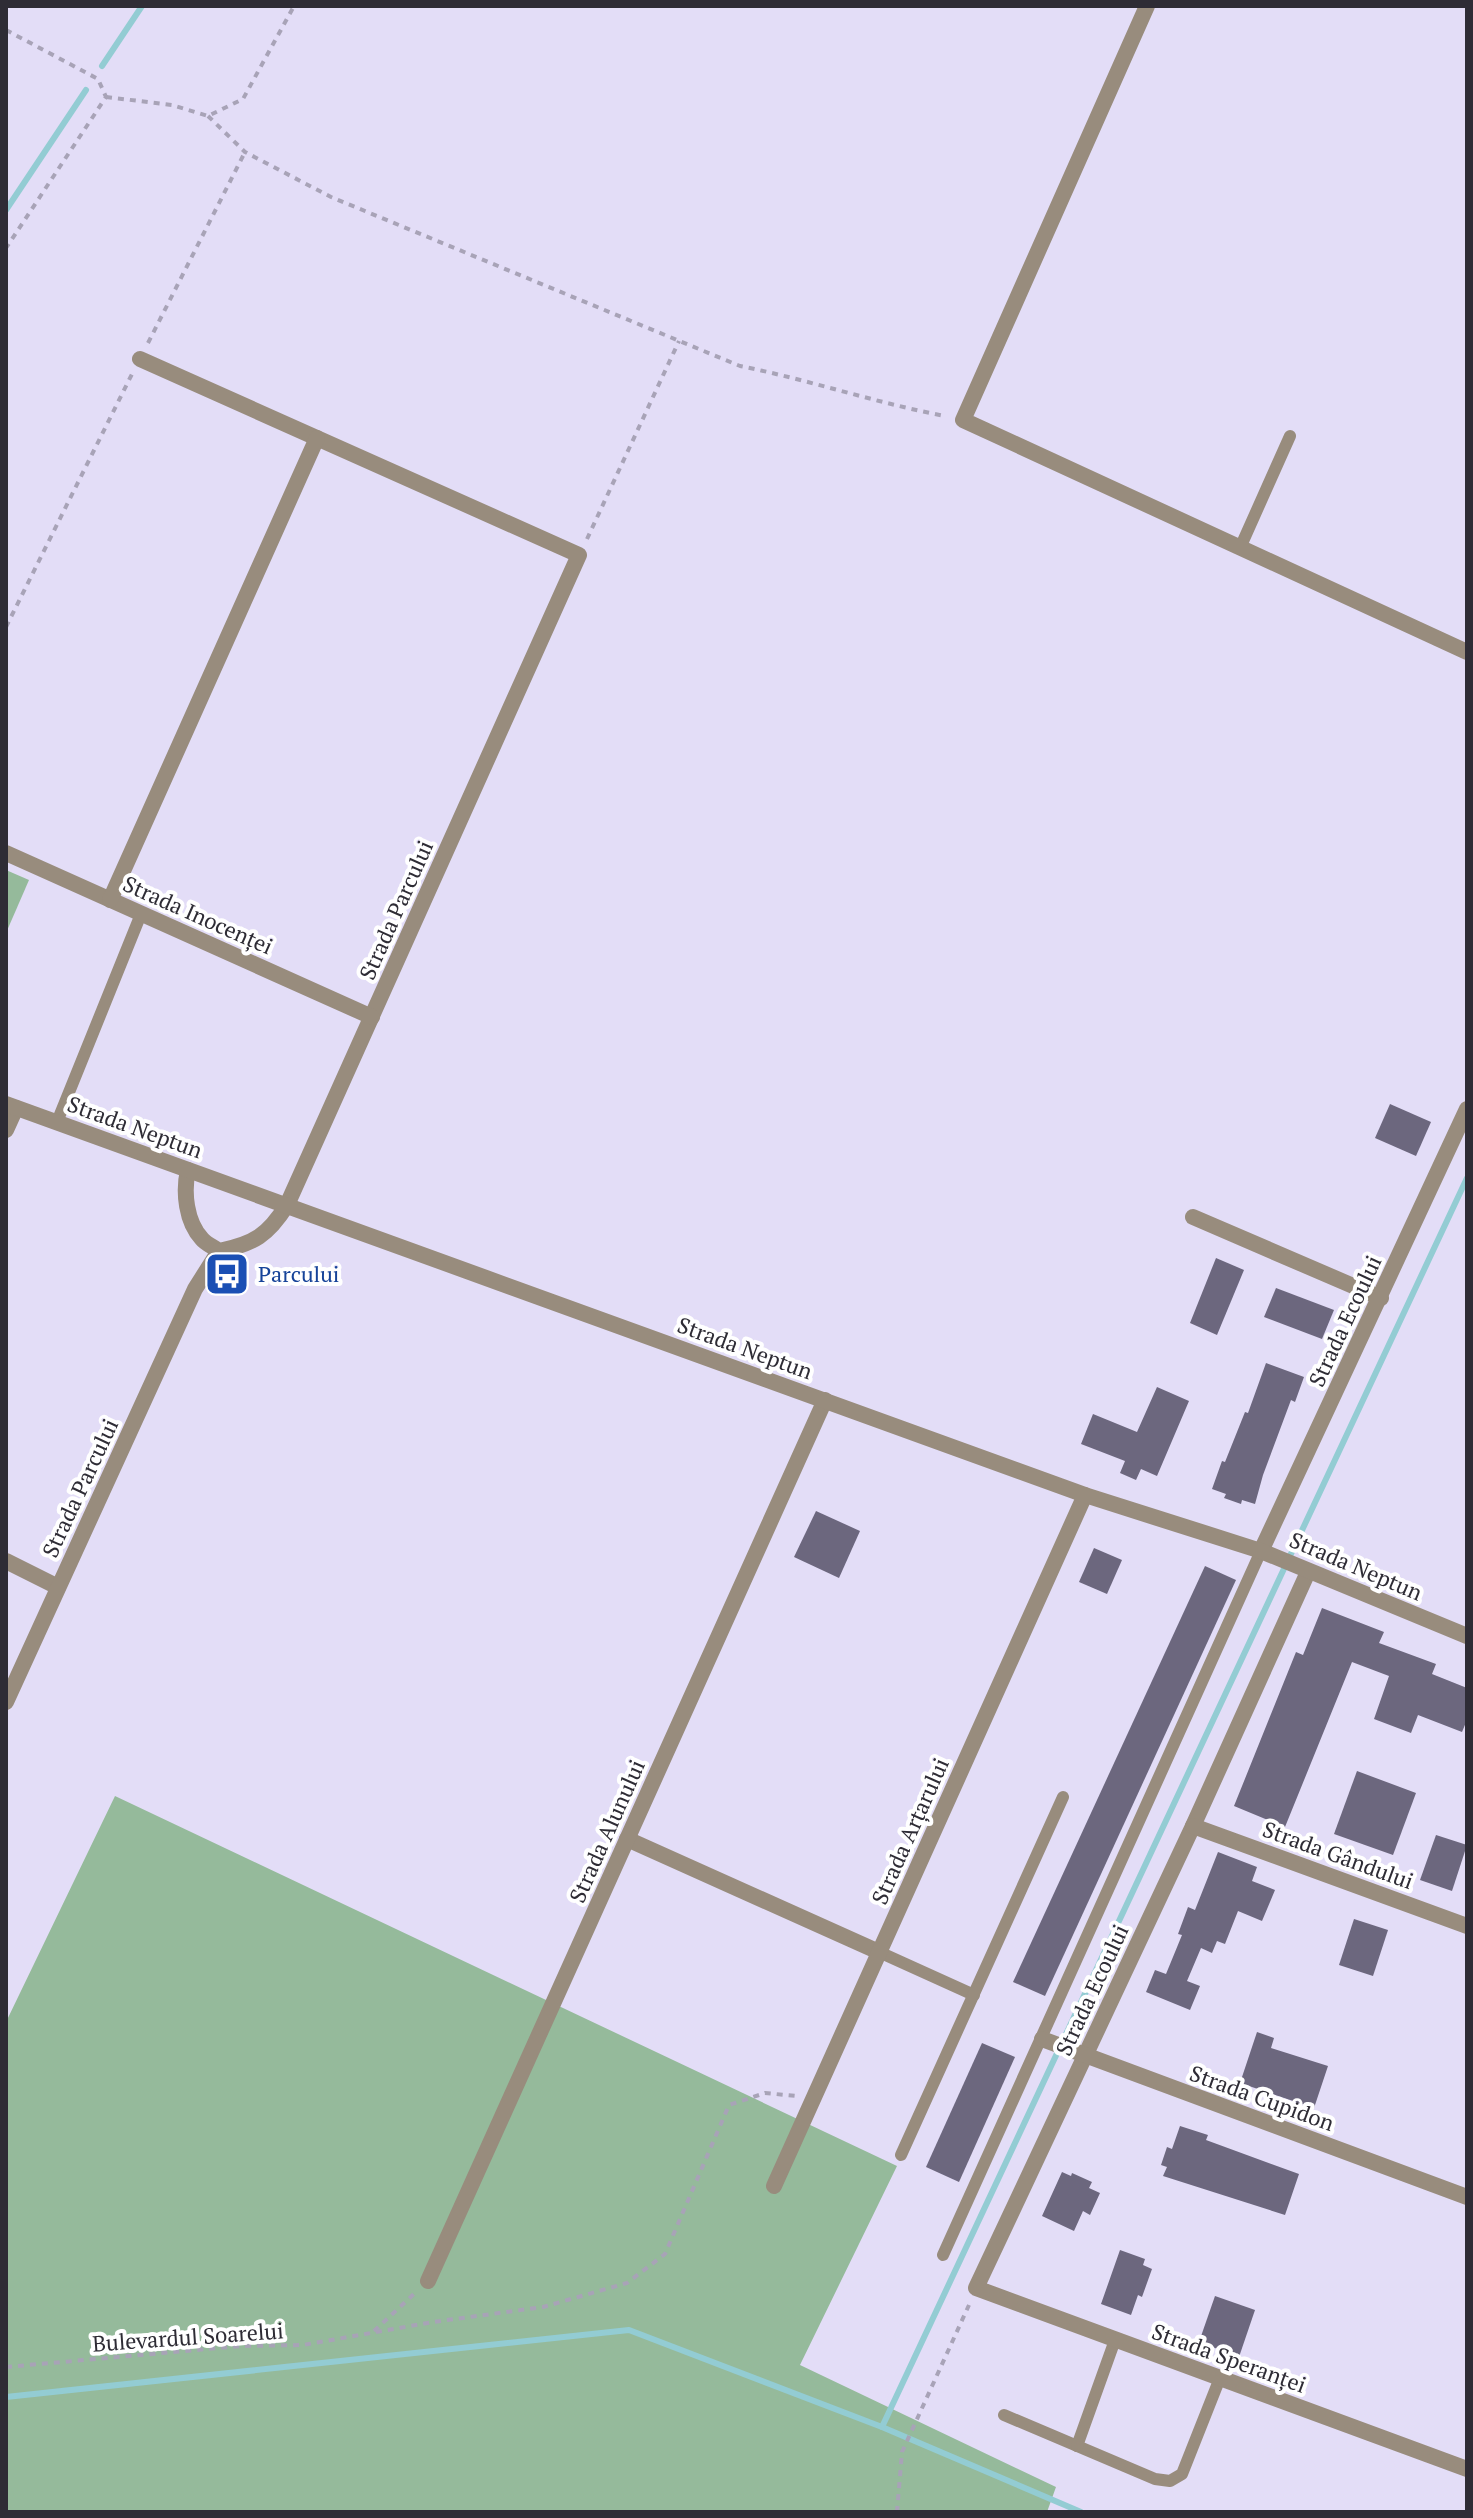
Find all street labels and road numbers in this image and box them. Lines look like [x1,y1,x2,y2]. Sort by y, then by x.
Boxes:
street label: Strada Parcului [352,836,439,984]
street label: Strada Inocenței [119,869,278,961]
street label: Strada Neptun [64,1089,207,1164]
street label: Strada Ecoului [1302,1251,1388,1391]
street label: Strada Neptun [674,1310,817,1385]
street label: Strada Parcului [35,1414,124,1562]
street label: Strada Neptun [1285,1525,1427,1607]
street label: Strada Arțarului [864,1753,955,1909]
street label: Strada Alunului [562,1755,651,1907]
street label: Strada Gândului [1259,1814,1417,1895]
street label: Strada Ecoului [1049,1920,1135,2060]
street label: Strada Cupidon [1186,2058,1338,2137]
street label: Bulevardul Soarelui [91,2315,284,2358]
street label: Strada Speranței [1148,2316,1310,2399]

